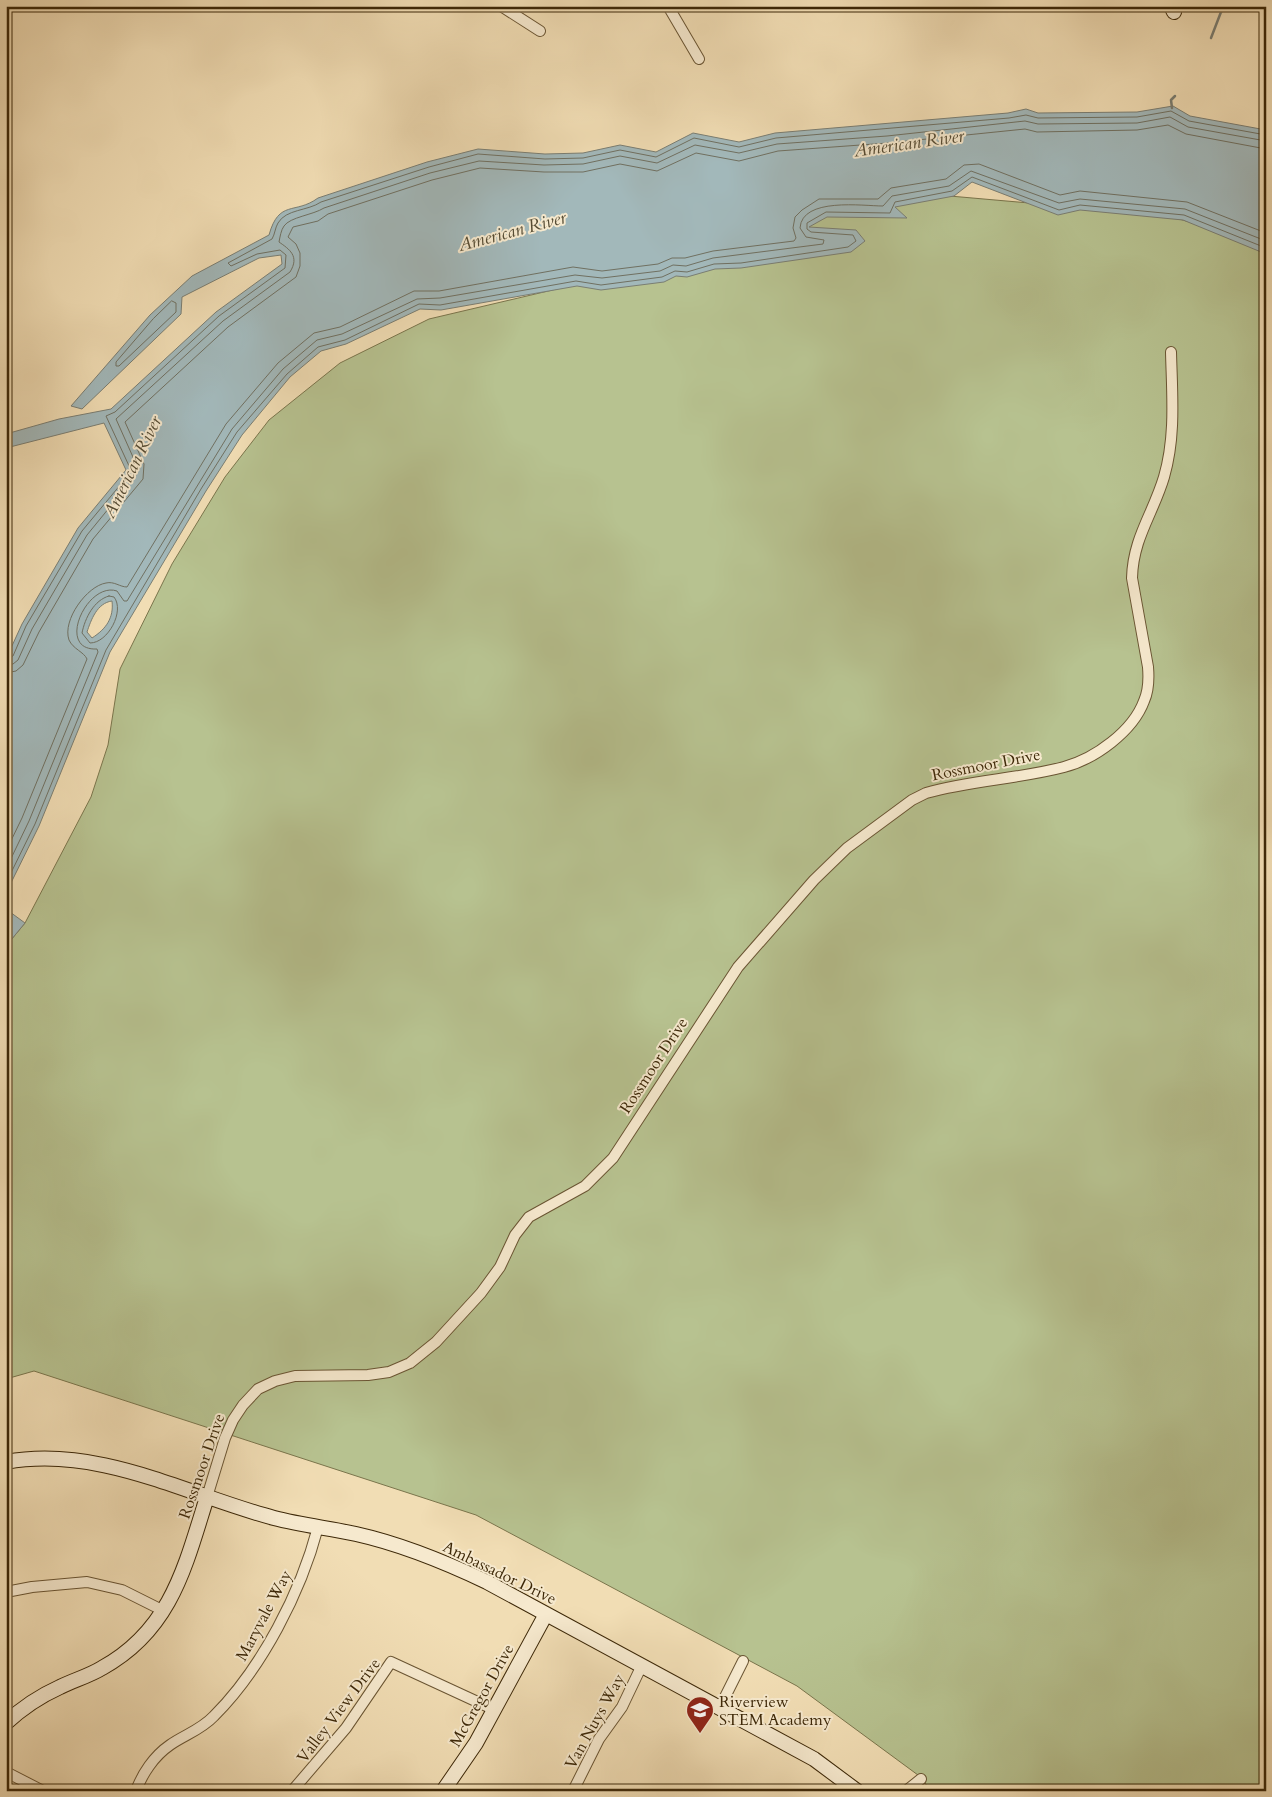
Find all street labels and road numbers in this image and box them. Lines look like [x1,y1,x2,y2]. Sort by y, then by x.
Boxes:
street label: Rossmoor Drive [930,744,1042,786]
street label: Rossmoor Drive [615,1013,693,1118]
street label: Rossmoor Drive [174,1411,230,1522]
street label: Ambassador Drive [439,1536,560,1610]
street label: Maryvale Way [231,1566,297,1665]
street label: McGregor Drive [444,1640,519,1751]
street label: Valley View Drive [292,1654,386,1768]
street label: Van Nuys Way [560,1669,630,1773]

